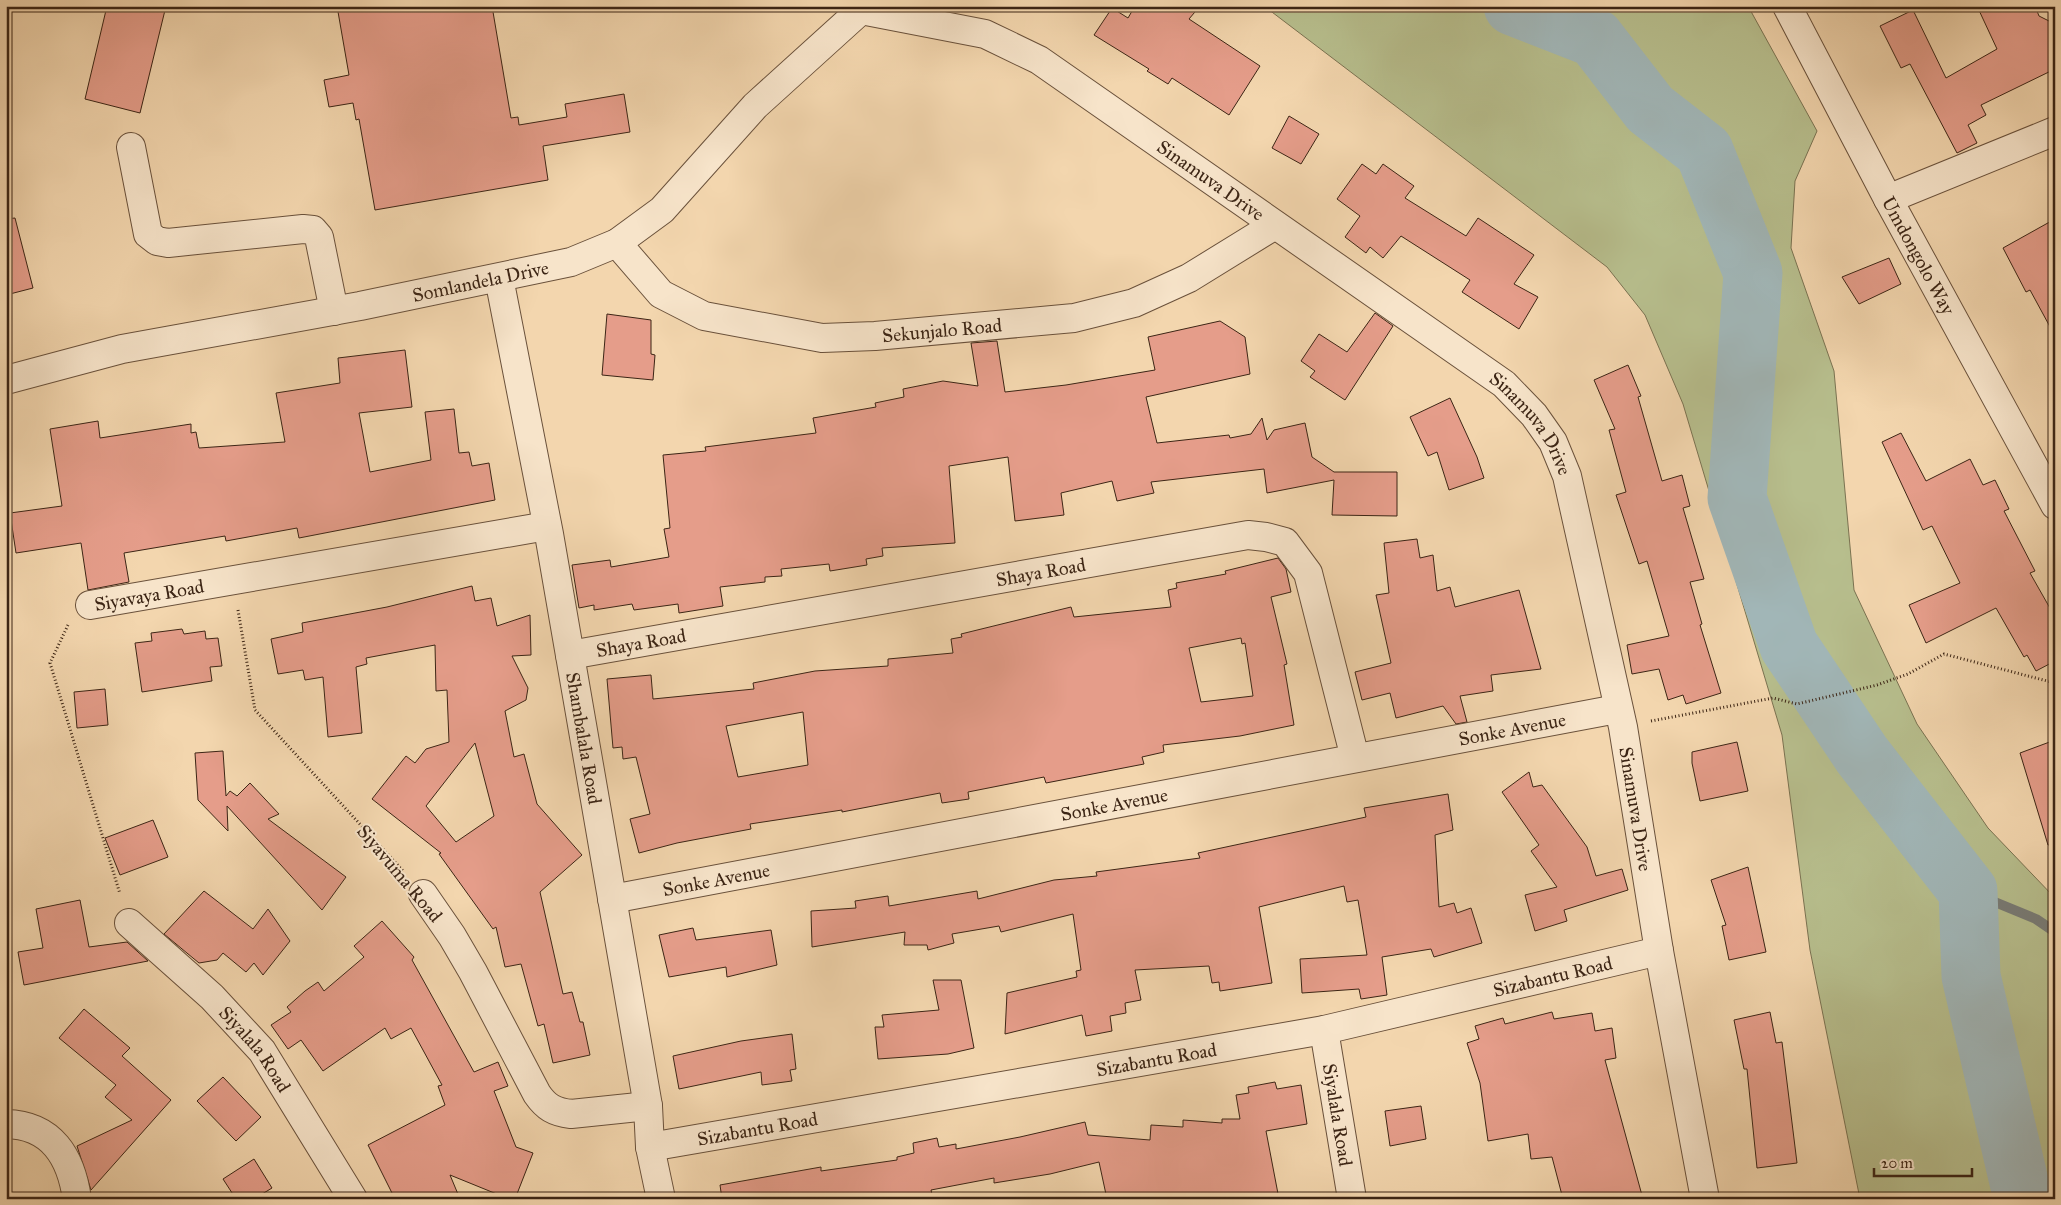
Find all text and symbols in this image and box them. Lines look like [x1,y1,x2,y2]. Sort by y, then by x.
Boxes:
street label: Sinamuva Drive [1153,135,1269,226]
street label: Umdongolo Way [1877,192,1960,320]
street label: Somlandela Drive [410,256,551,307]
street label: Sekunjalo Road [881,314,1003,347]
street label: Sinamuva Drive [1485,367,1576,479]
street label: Shaya Road [994,553,1088,591]
street label: Siyavaya Road [93,574,206,616]
street label: Shaya Road [594,624,688,662]
street label: Shambalala Road [561,670,607,806]
street label: Sonke Avenue [1457,708,1568,751]
street label: Sinamuva Drive [1614,745,1657,873]
street label: Sonke Avenue [1059,783,1170,826]
street label: Siyavuma Road [352,820,447,927]
street label: Sonke Avenue [661,858,772,901]
street label: Sizabantu Road [1491,951,1615,1002]
street label: Siyalala Road [214,1001,296,1097]
street label: Sizabantu Road [1094,1038,1219,1081]
street label: Siyalala Road [1318,1062,1357,1168]
street label: Sizabantu Road [695,1107,820,1151]
scale bar [1874,1145,1971,1177]
text: 20 m [1881,1154,1913,1172]

